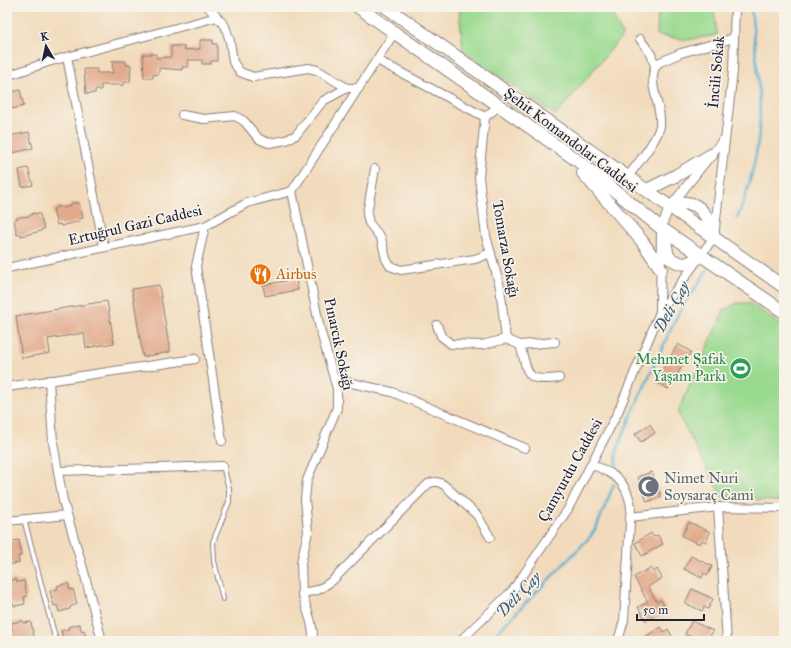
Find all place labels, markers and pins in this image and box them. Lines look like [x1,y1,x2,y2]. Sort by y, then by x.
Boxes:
restaurant icon: Airbus [248,261,274,287]
place label: Airbus [275,265,317,283]
place label: Mehmet Şafak Yaşam Parkı [635,350,726,385]
sports icon: Mehmet Şafak Yaşam Parkı [728,355,754,381]
place label: Nimet Nuri Soysaraç Cami [664,469,754,504]
mosque icon: Nimet Nuri Soysaraç Cami [636,474,662,500]

